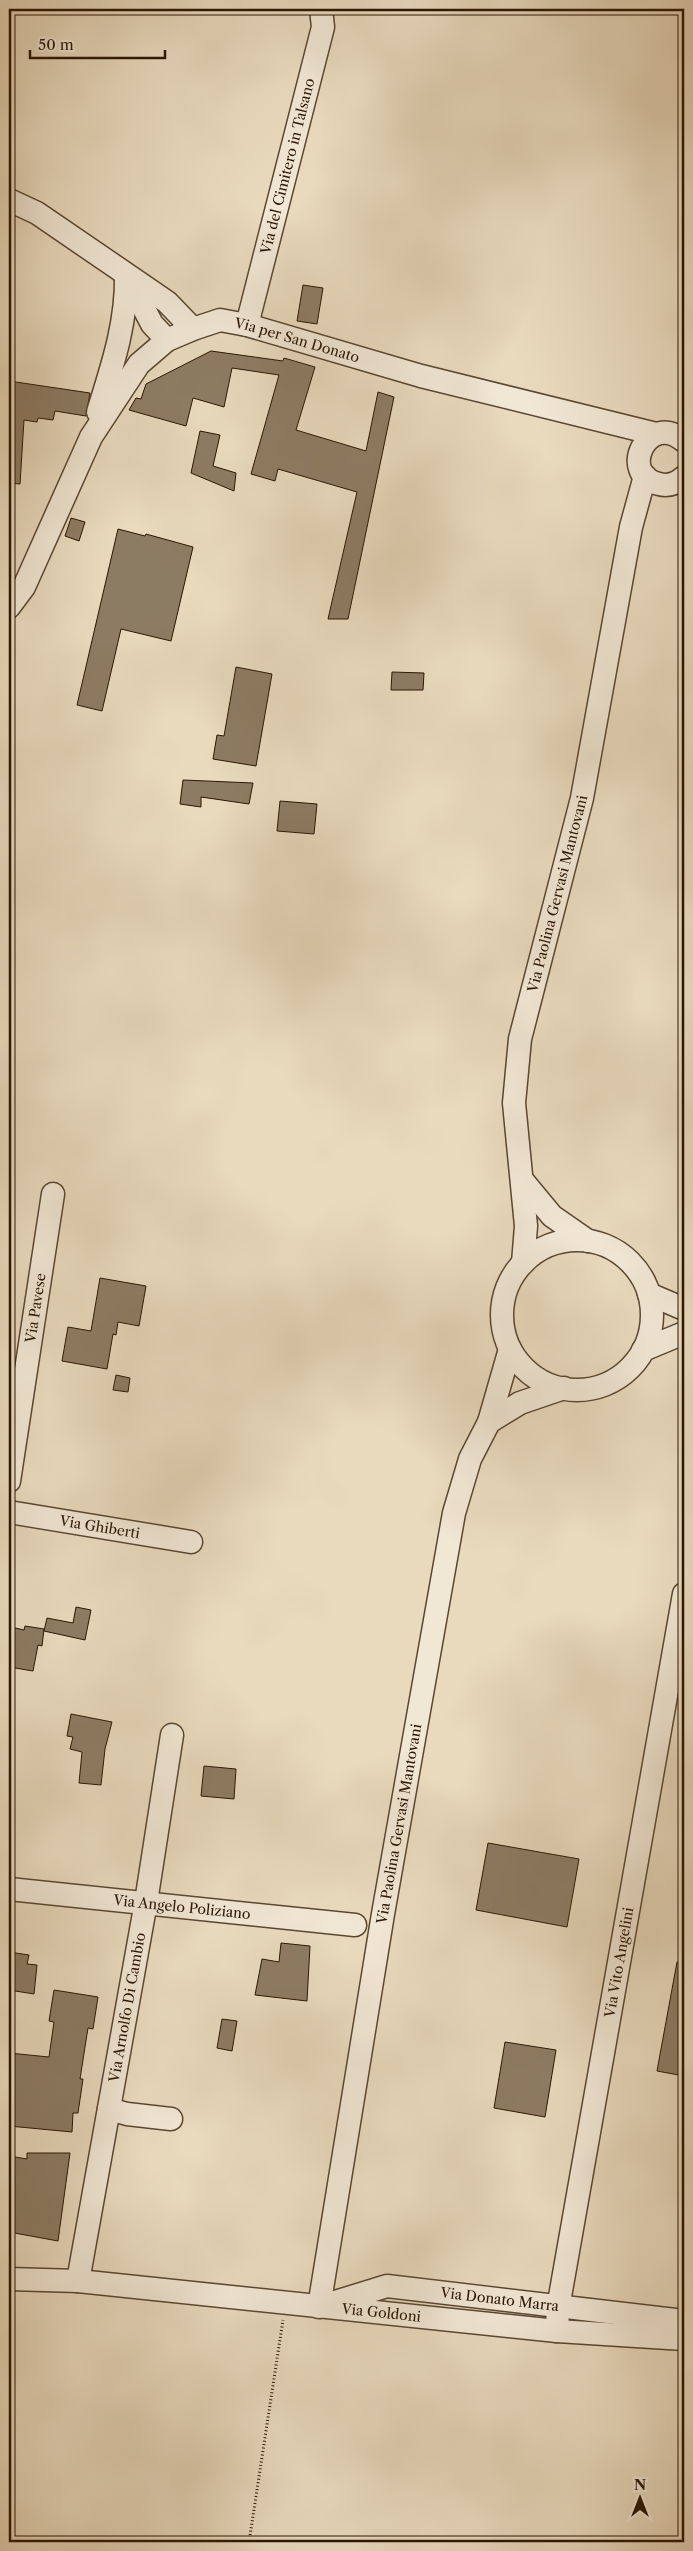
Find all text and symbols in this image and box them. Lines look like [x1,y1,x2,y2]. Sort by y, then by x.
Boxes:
scale bar [30,28,165,60]
text: 50 m [38,35,74,54]
street label: Via del Cimitero in Talsano [256,76,319,257]
street label: Via per San Donato [232,314,362,367]
street label: Via Paolina Gervasi Mantovani [523,794,591,995]
street label: Via Pavese [21,1272,50,1345]
street label: Via Ghiberti [57,1511,141,1542]
street label: Via Paolina Gervasi Mantovani [372,1722,425,1927]
street label: Via Angelo Poliziano [112,1891,252,1923]
street label: Via Vito Angelini [600,1906,638,2020]
street label: Via Arnolfo Di Cambio [105,1931,149,2085]
street label: Via Donato Marra [438,2283,561,2315]
street label: Via Goldoni [340,2299,422,2326]
north arrow [616,2474,666,2524]
text: N [634,2476,646,2494]

